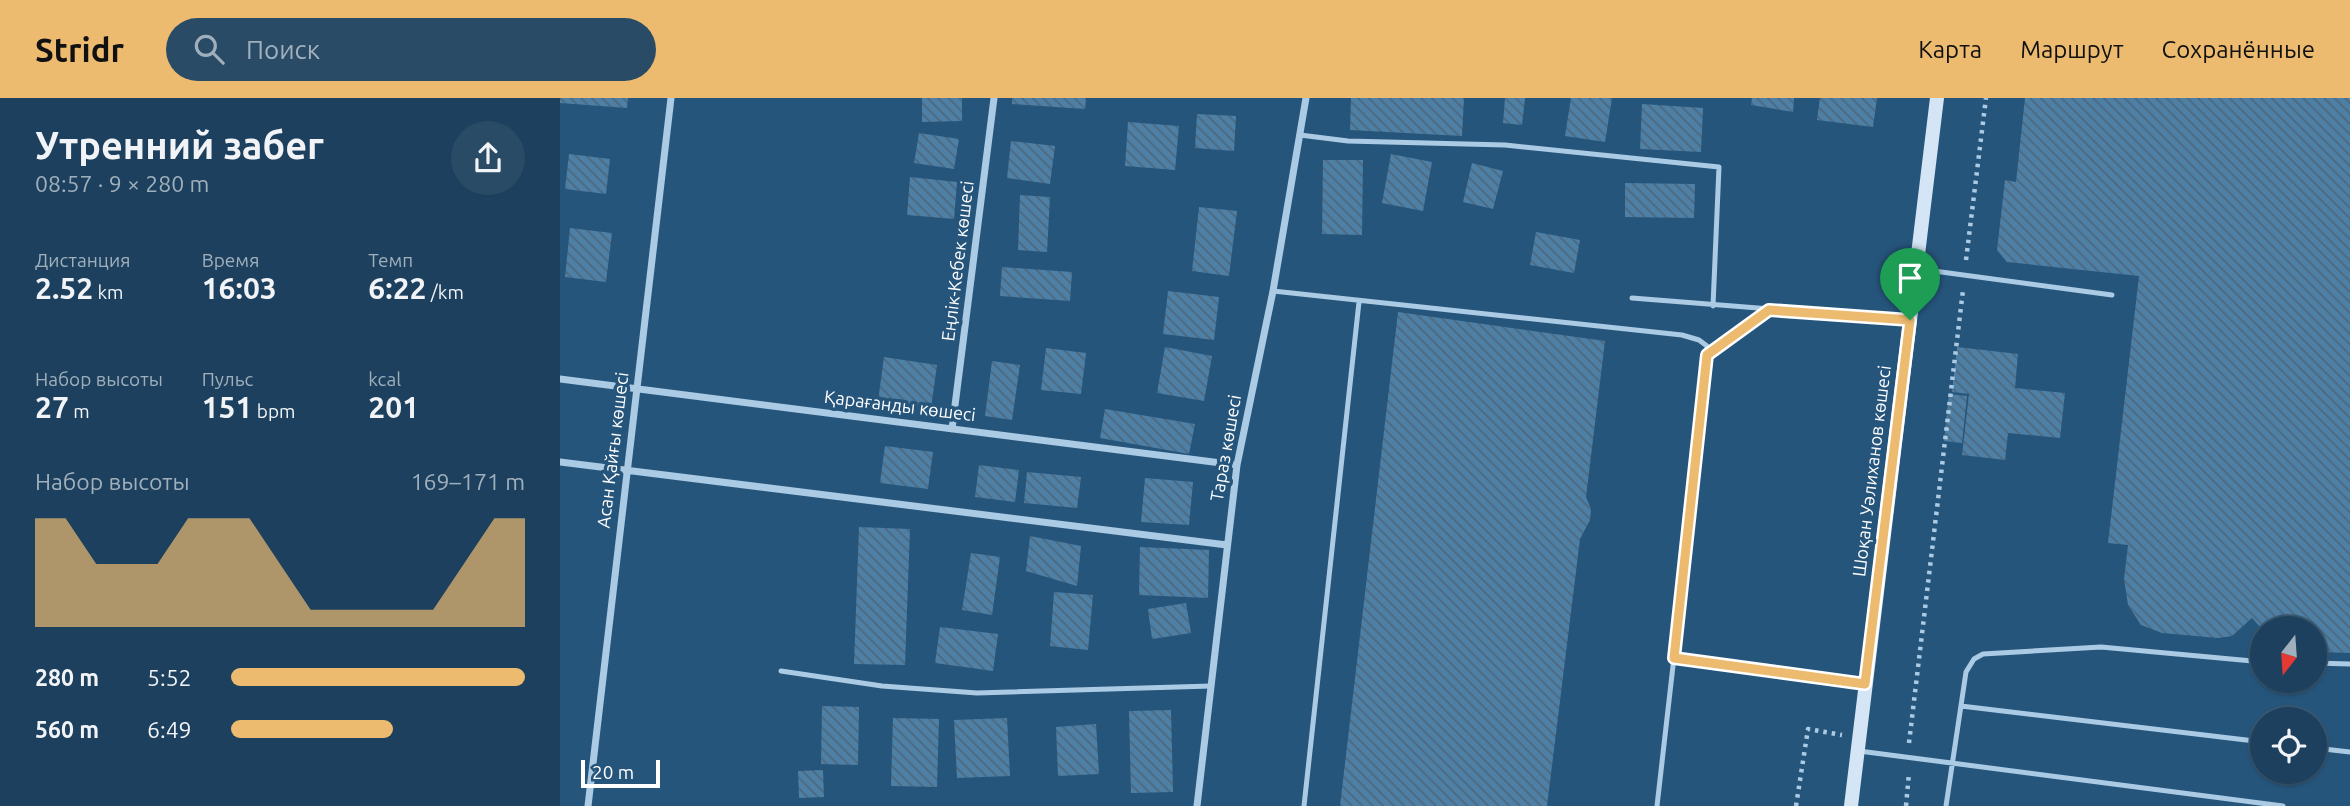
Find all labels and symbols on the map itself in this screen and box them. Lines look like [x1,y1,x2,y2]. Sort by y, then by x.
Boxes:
street label: Еңлік-Кебек көшесі [937,180,977,342]
pin [1880,248,1940,320]
street label: Шоқан Уәлиханов көшесі [1848,364,1894,578]
street label: Асан Қайғы көшесі [593,371,632,529]
street label: Қарағанды көшесі [823,386,977,424]
street label: Тараз көшесі [1206,393,1244,503]
north arrow [2250,616,2328,693]
scale bar [581,757,660,789]

